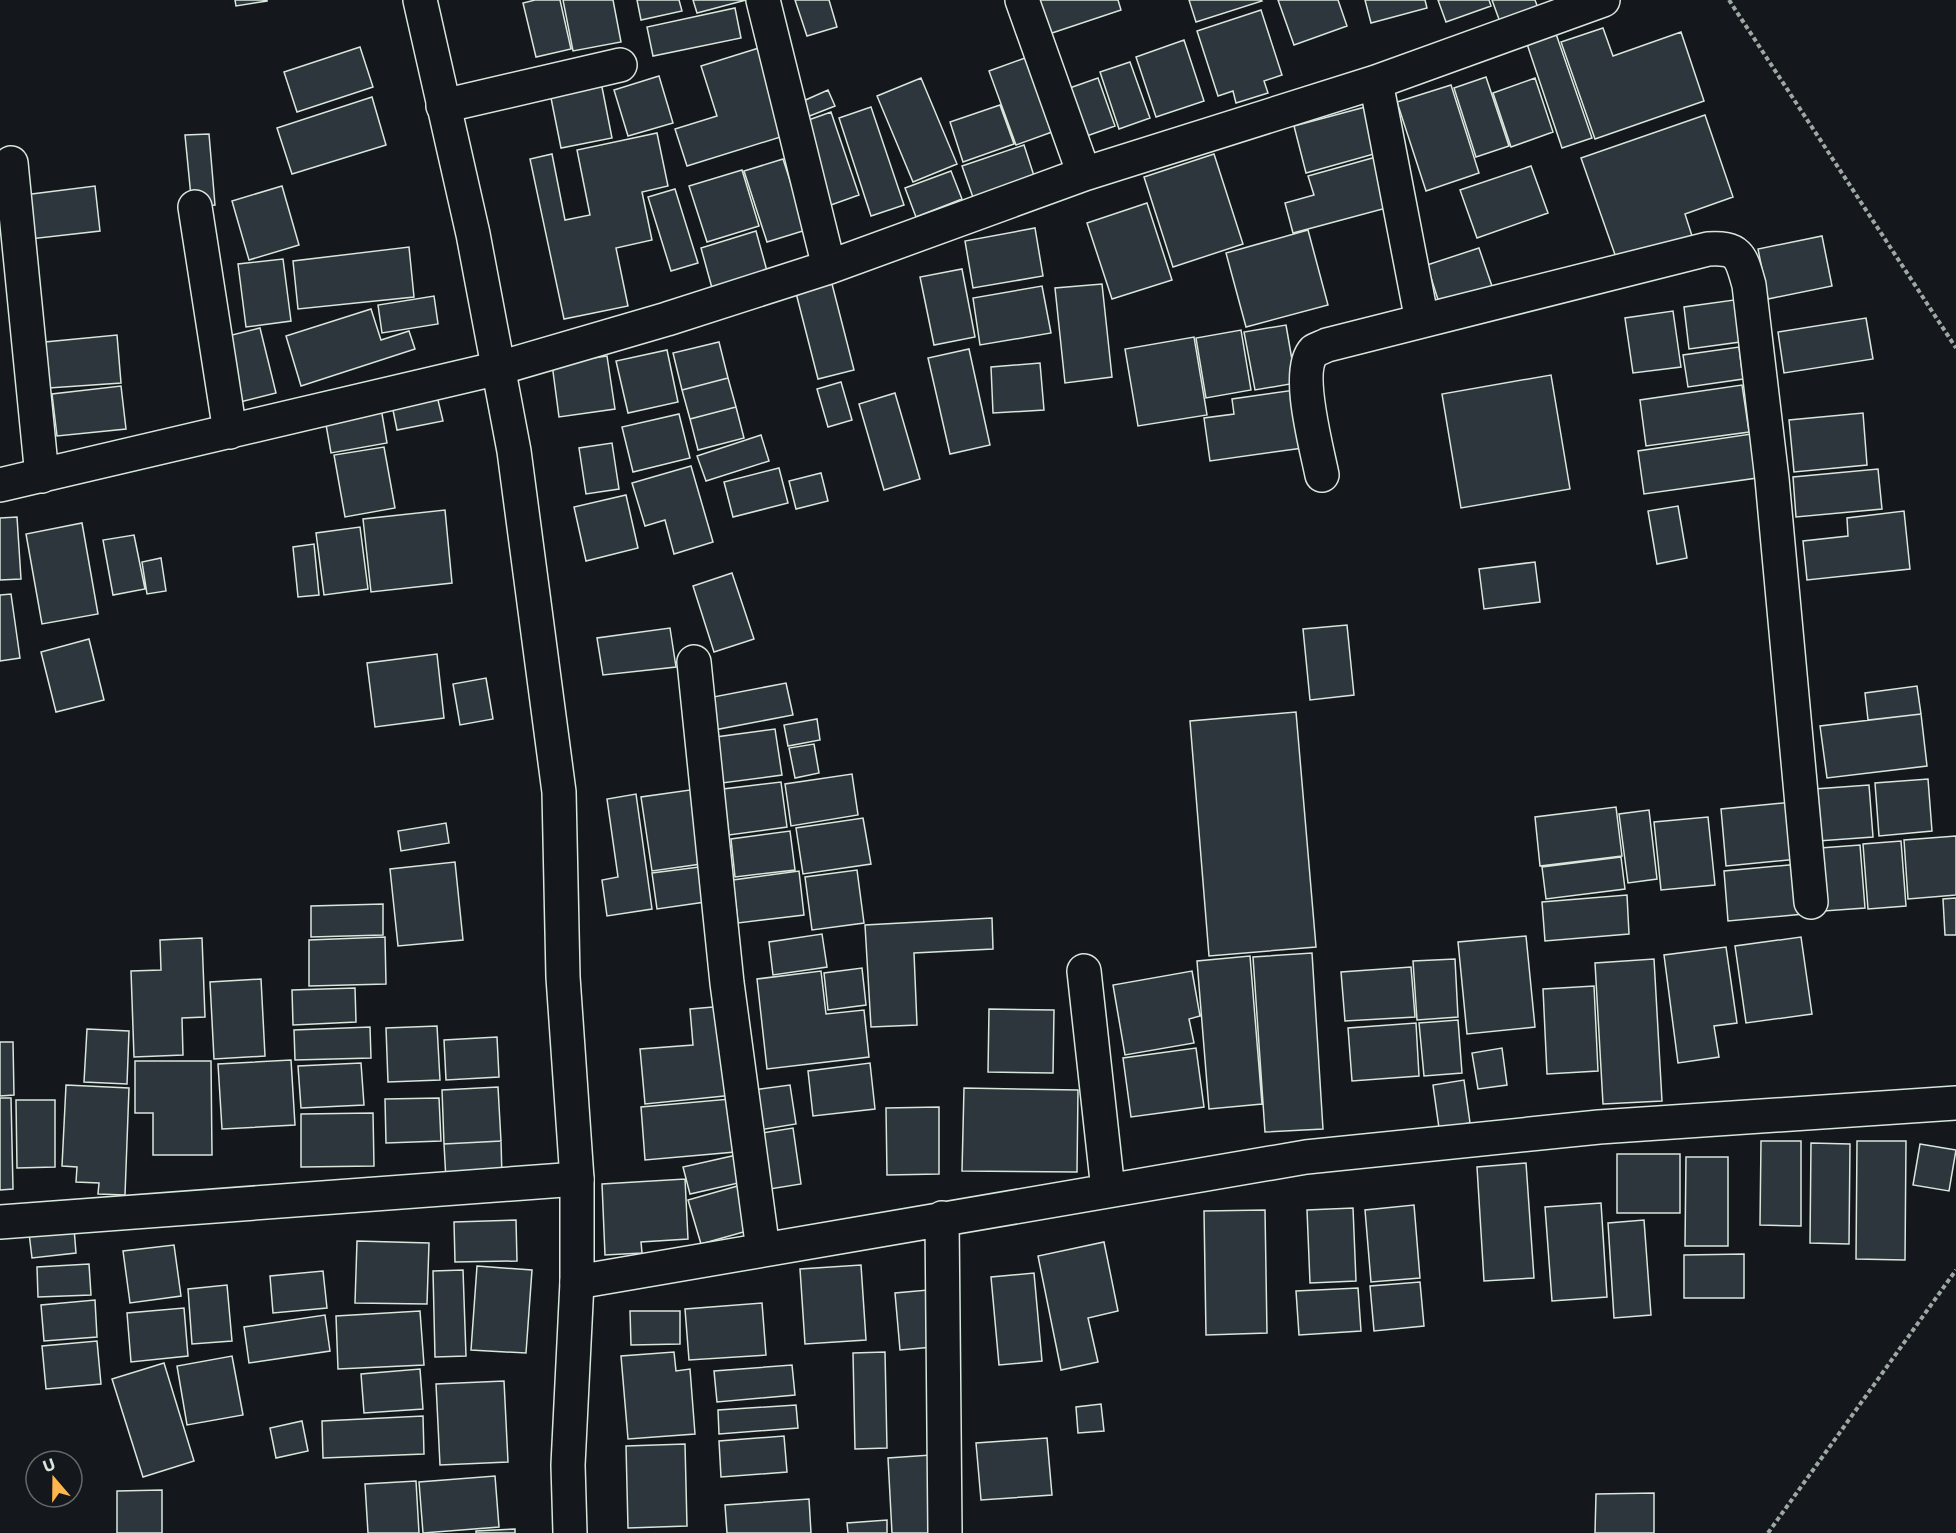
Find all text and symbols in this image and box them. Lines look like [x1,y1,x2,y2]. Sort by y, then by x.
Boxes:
north arrow [24,1449,84,1509]
text: U [40,1454,57,1475]

